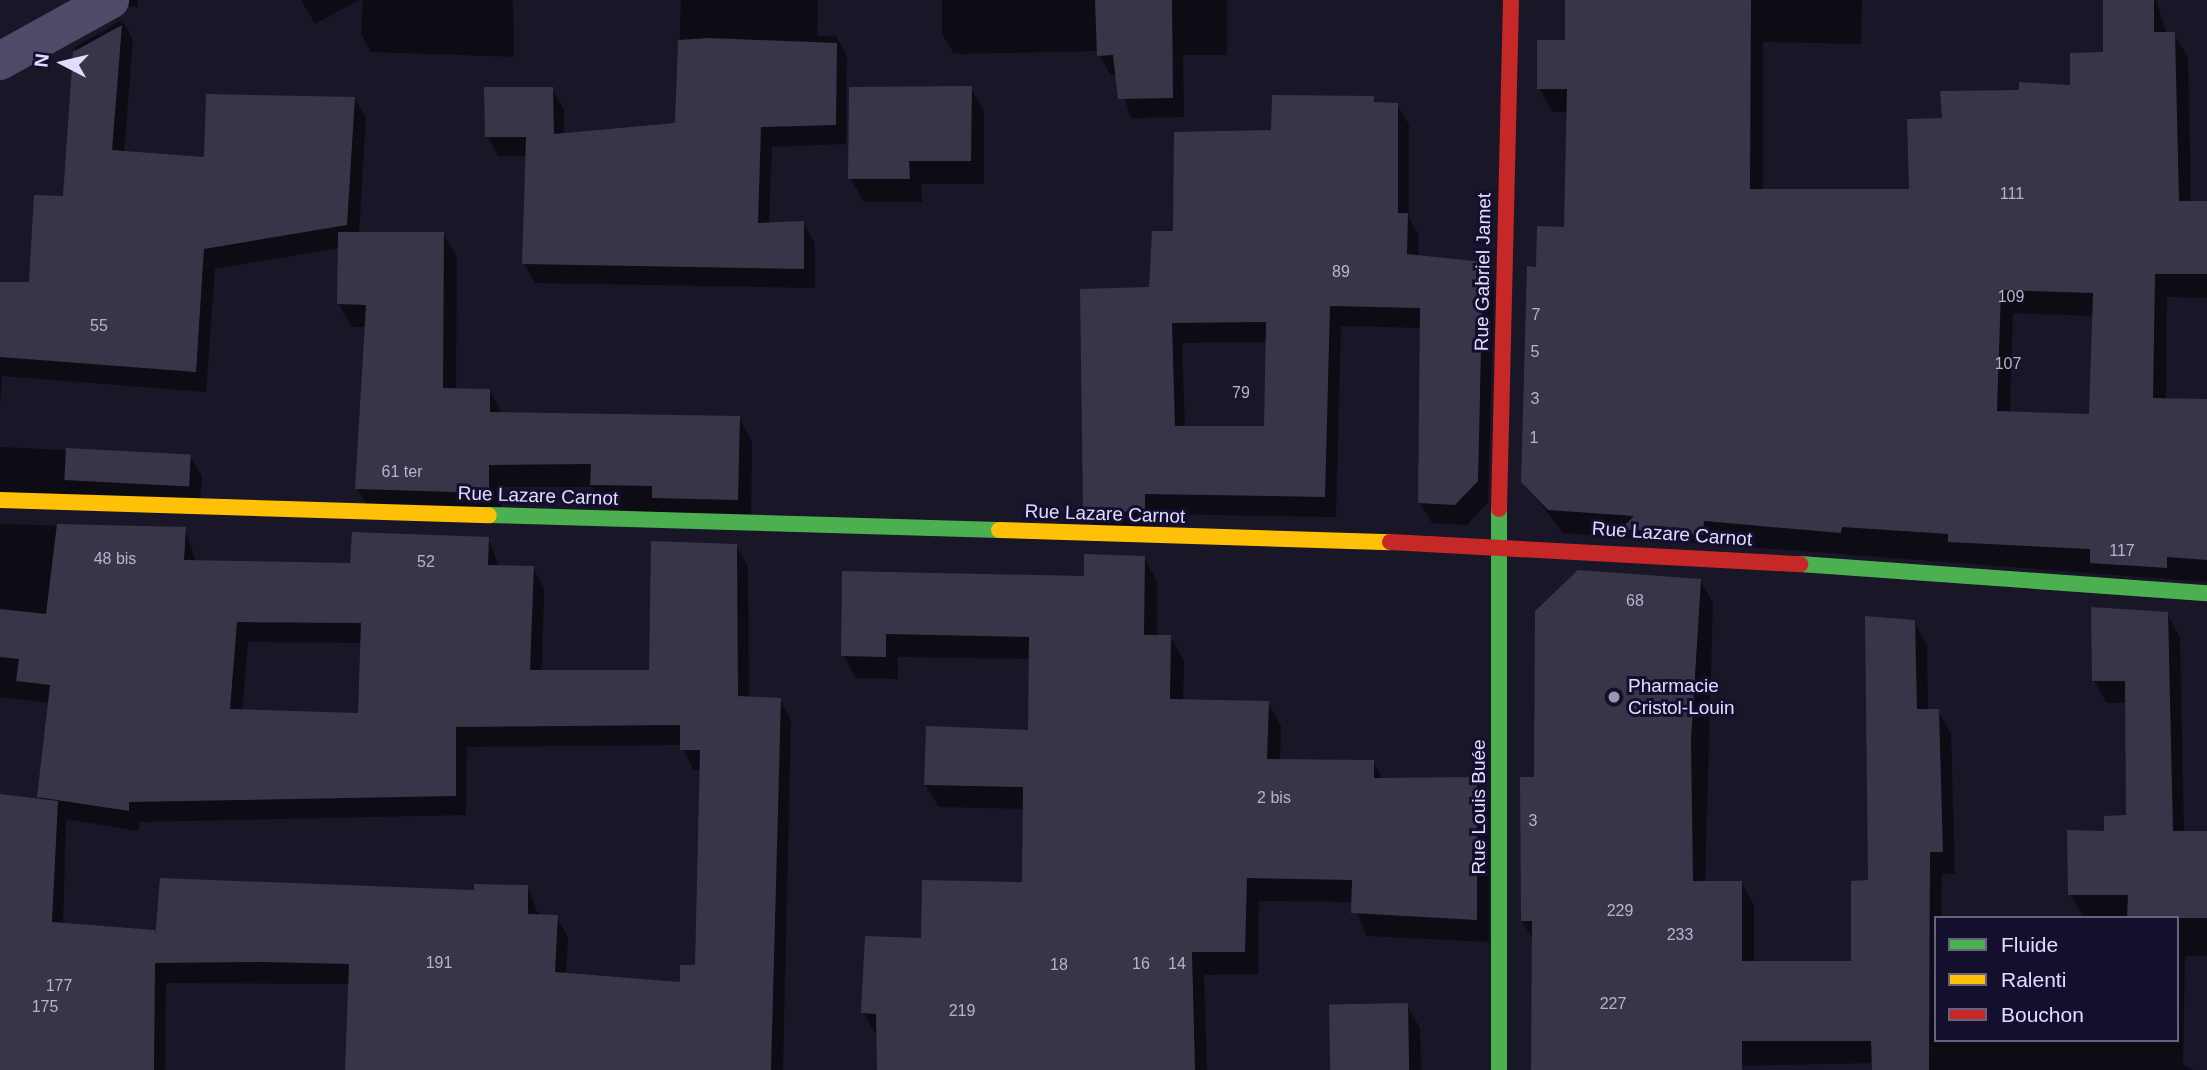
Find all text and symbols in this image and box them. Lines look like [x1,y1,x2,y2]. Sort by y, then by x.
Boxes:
north arrow [28,28,98,98]
text: N [30,52,53,68]
house number: 111 [2000,184,2024,204]
street label: Rue Gabriel Jamet [1470,193,1496,351]
house number: 89 [1332,262,1350,282]
house number: 109 [1998,287,2024,307]
house number: 7 [1532,305,1540,325]
house number: 55 [90,316,108,336]
house number: 5 [1531,342,1539,362]
house number: 107 [1995,354,2021,374]
house number: 79 [1232,383,1250,403]
house number: 3 [1531,389,1539,409]
house number: 1 [1530,428,1538,448]
house number: 61 ter [382,462,422,482]
street label: Rue Lazare Carnot [457,482,619,510]
street label: Rue Lazare Carnot [1024,500,1186,528]
street label: Rue Lazare Carnot [1591,517,1753,551]
house number: 117 [2109,541,2135,561]
house number: 48 bis [94,549,136,569]
house number: 52 [417,552,435,572]
house number: 68 [1626,591,1644,611]
place label: Pharmacie Cristol-Louin [1628,675,1735,719]
marker: Pharmacie Cristol-Louin [1606,689,1622,705]
street label: Rue Louis Buée [1468,739,1490,875]
house number: 2 bis [1257,788,1291,808]
house number: 3 [1529,811,1537,831]
house number: 229 [1607,901,1633,921]
legend [1934,916,2179,1042]
house number: 233 [1667,925,1693,945]
text: Fluide [2001,933,2058,956]
house number: 191 [426,953,452,973]
house number: 16 [1132,954,1150,974]
house number: 14 [1168,954,1186,974]
house number: 18 [1050,955,1068,975]
text: Ralenti [2001,968,2066,991]
house number: 177 [46,976,72,996]
house number: 227 [1600,994,1626,1014]
house number: 175 [32,997,58,1017]
house number: 219 [949,1001,975,1021]
text: Bouchon [2001,1003,2084,1026]

